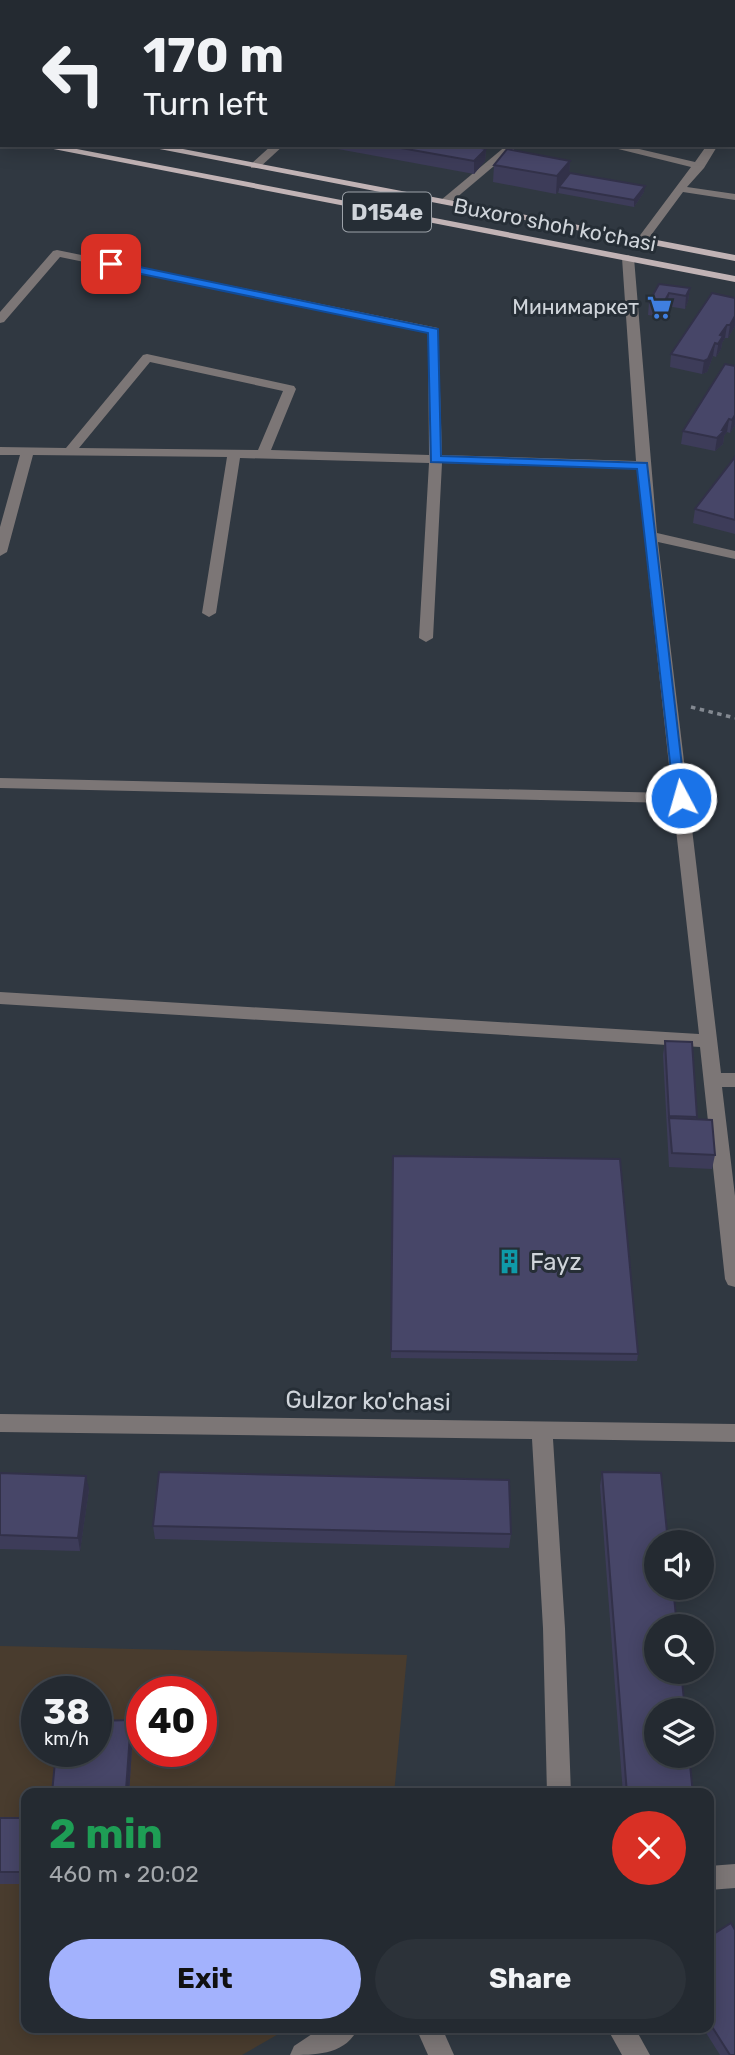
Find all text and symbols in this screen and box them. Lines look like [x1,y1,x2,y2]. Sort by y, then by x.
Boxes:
text: 170 m [143,26,284,84]
icon: left [28,28,119,119]
text: Turn left [143,85,268,123]
road number: D154e [343,192,431,232]
street label: Buxoro shoh ko'chasi [452,193,658,256]
pin [81,234,141,294]
icon: arrive [92,245,130,283]
supermarket icon: Минимаркет [645,293,673,321]
place label: Минимаркет [512,294,639,319]
position arrow [644,761,718,835]
building icon: Fayz [496,1248,524,1276]
place label: Fayz [530,1248,582,1276]
street label: Gulzor ko'chasi [285,1386,451,1416]
map controls [644,1530,714,1768]
button: sound [644,1530,714,1600]
button: search [644,1614,714,1684]
speed limit sign: 40 [126,1676,217,1767]
text: 38 [43,1691,90,1733]
button: layers [644,1698,714,1768]
text: km/h [44,1728,89,1750]
text: 2 min [49,1809,163,1859]
button: close [612,1811,686,1885]
text: 460 m · 20:02 [49,1860,199,1888]
button: Exit [49,1939,361,2019]
button: Share [375,1939,686,2019]

